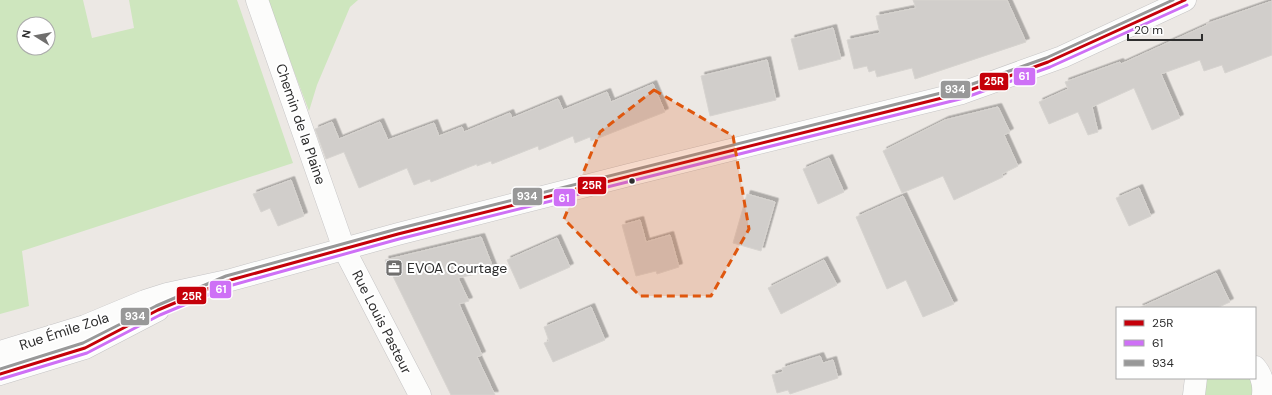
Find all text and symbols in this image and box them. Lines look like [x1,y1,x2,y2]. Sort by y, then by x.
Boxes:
north arrow [16,16,56,56]
scale bar [1128,16,1202,42]
text: 20 m [1134,22,1163,38]
text: N [19,29,34,39]
street label: Chemin de la Plaine [272,61,330,187]
line badge: 61 [1013,67,1036,86]
text: 61 [1019,69,1029,83]
line badge: 25R [979,72,1009,91]
text: 25R [984,74,1004,88]
line badge: 934 [940,80,971,99]
text: 934 [945,82,965,96]
line badge: 25R [577,176,607,195]
unlabelled marker [627,176,637,186]
text: 25R [582,178,602,192]
line badge: 934 [512,187,543,206]
line badge: 61 [553,188,576,207]
text: 934 [517,189,537,203]
text: 61 [559,191,569,205]
office icon: EVOA Courtage [384,258,404,278]
place label: EVOA Courtage [407,259,507,277]
street label: Rue Louis Pasteur [348,267,416,377]
line badge: 61 [209,280,232,299]
text: 61 [216,282,226,296]
line badge: 25R [176,286,207,305]
text: 25R [182,289,202,303]
line badge: 934 [120,307,150,326]
legend [1116,307,1256,379]
street label: Rue Émile Zola [17,308,111,354]
text: 934 [125,309,145,323]
text: 25R [1152,315,1173,331]
text: 61 [1152,335,1163,351]
text: 934 [1152,355,1174,371]

